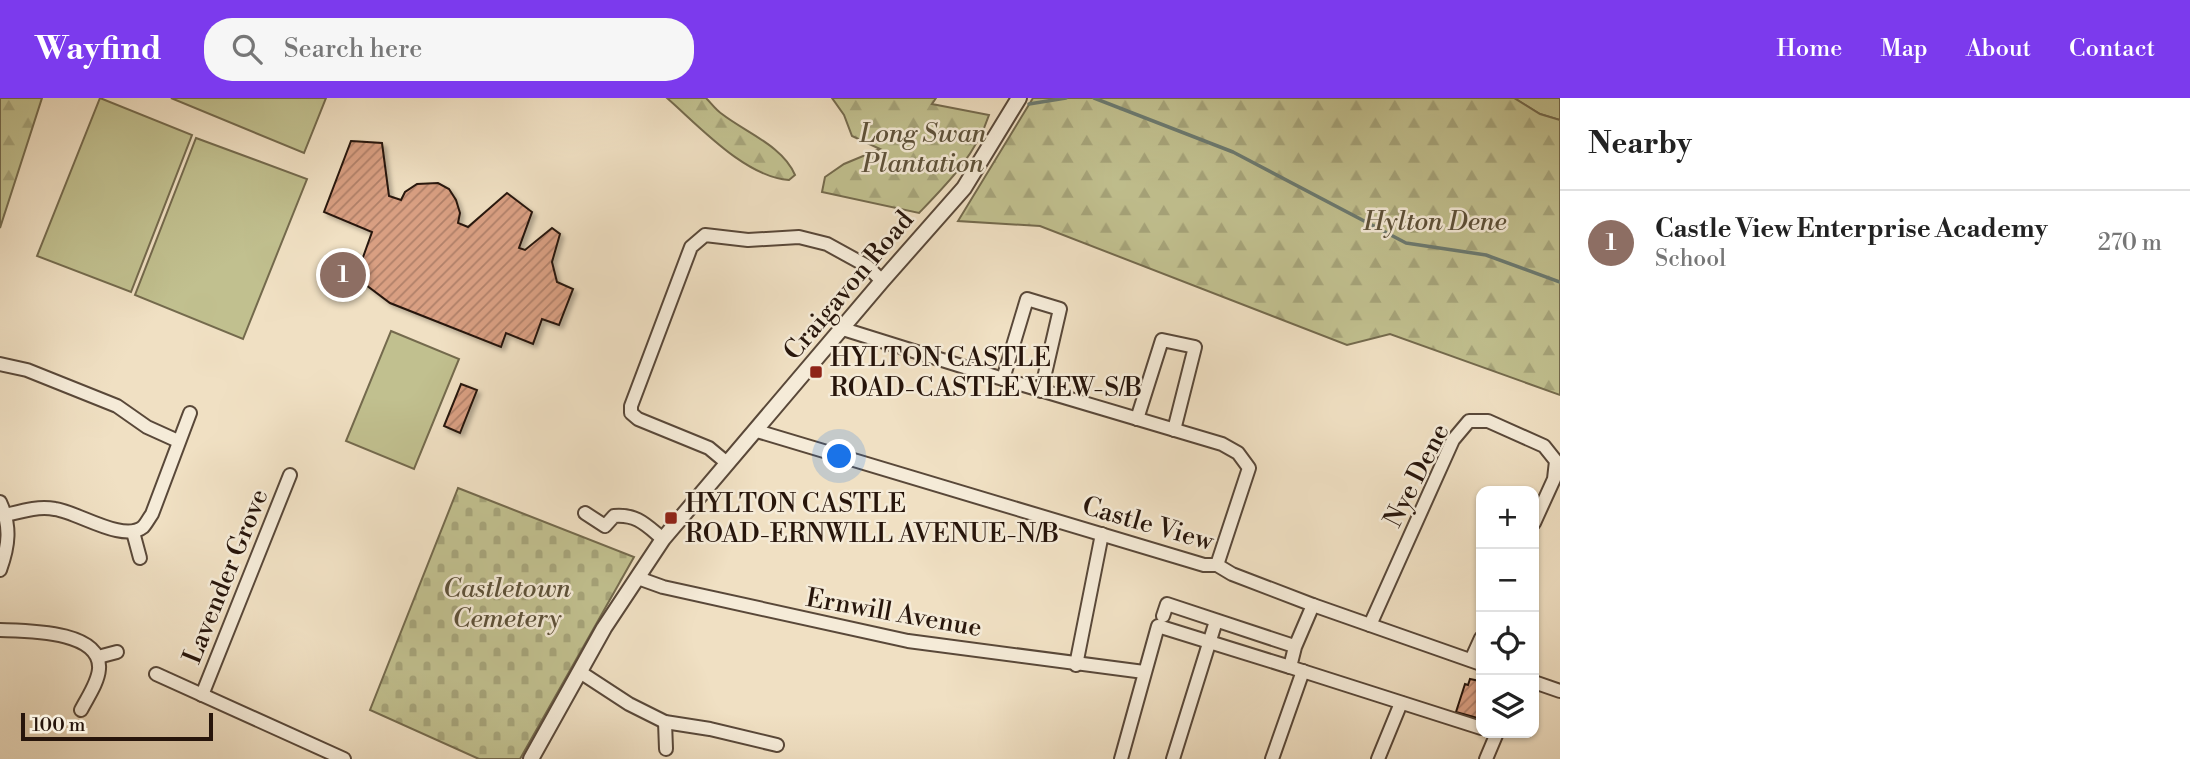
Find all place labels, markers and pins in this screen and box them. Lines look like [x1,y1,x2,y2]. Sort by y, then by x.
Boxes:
pin: 1 [320,249,366,301]
place label: HYLTON CASTLE ROAD-CASTLE VIEW-S/B [830,342,1142,404]
marker: HYLTON CASTLE ROAD-CASTLE VIEW-S/B [808,364,824,380]
place label: HYLTON CASTLE ROAD-ERNWILL AVENUE-N/B [685,488,1059,550]
marker: HYLTON CASTLE ROAD-ERNWILL AVENUE-N/B [663,510,679,526]

